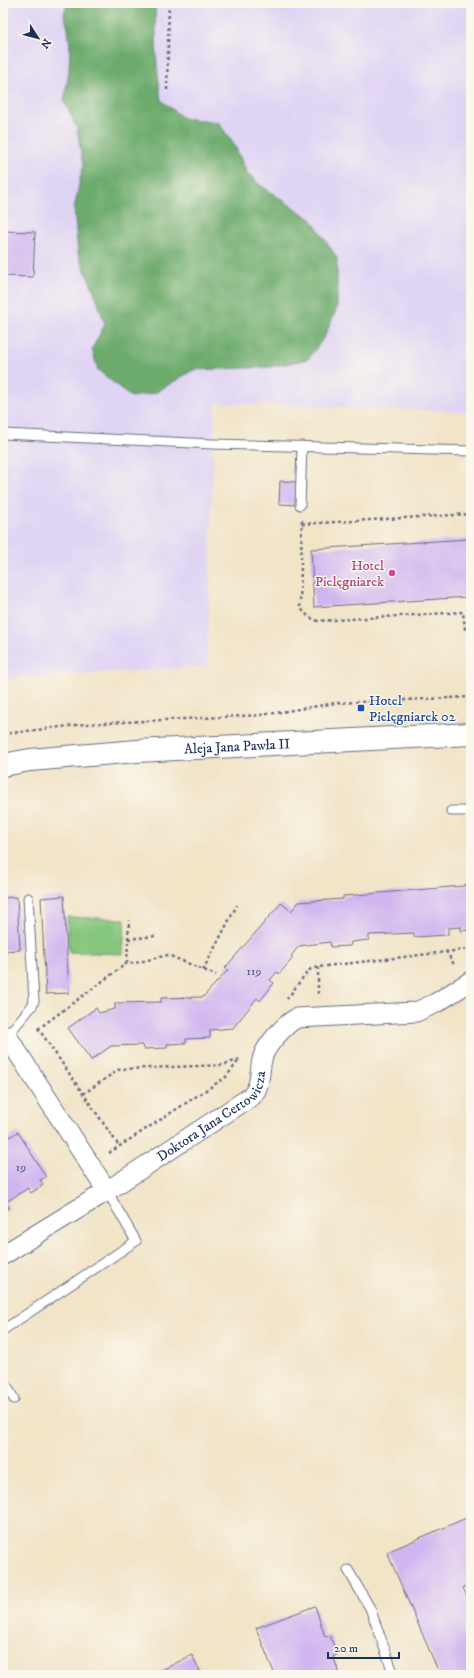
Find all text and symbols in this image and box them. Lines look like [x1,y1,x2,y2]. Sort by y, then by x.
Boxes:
north arrow [18,18,58,58]
text: N [37,36,54,51]
place label: Hotel Pielęgniarek [315,557,385,591]
marker: Hotel Pielęgniarek [387,568,397,578]
place label: Hotel Pielęgniarek 02 [369,692,456,726]
marker: Hotel Pielęgniarek 02 [356,703,366,713]
street label: Aleja Jana Pawła II [184,735,291,759]
house number: 119 [247,964,261,979]
street label: Doktora Jana Certowicza [154,1070,270,1166]
house number: 19 [16,1160,26,1175]
scale bar [328,1634,399,1660]
text: 20 m [334,1641,358,1656]

